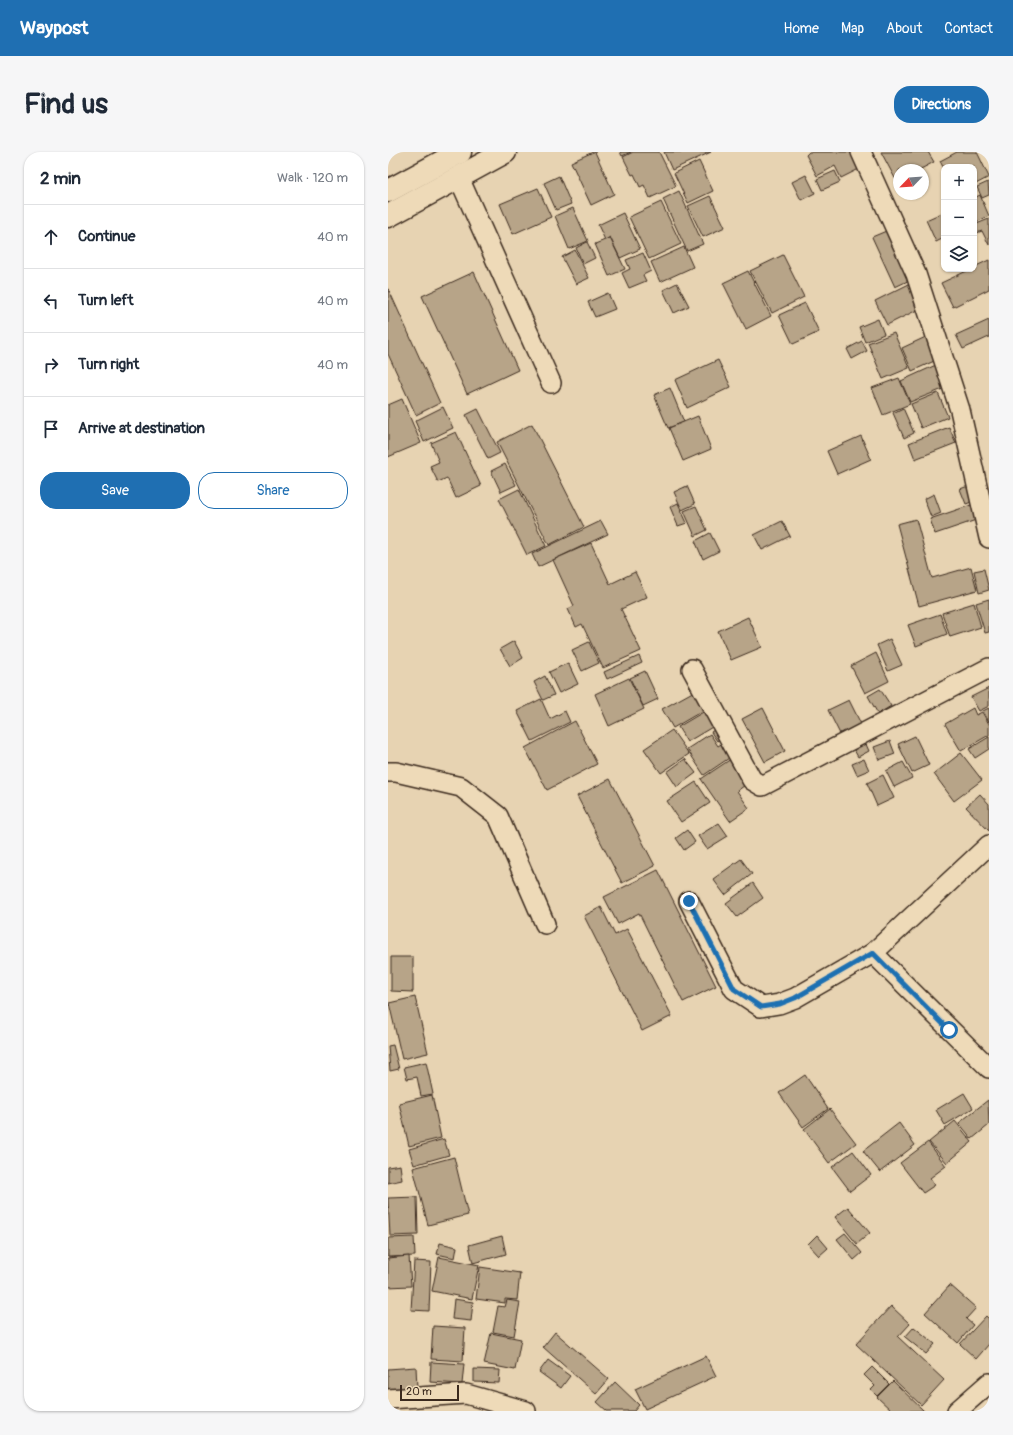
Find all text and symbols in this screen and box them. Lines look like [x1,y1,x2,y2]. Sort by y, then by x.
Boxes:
text: Waypost [20,16,89,40]
text: Home [784,20,819,37]
text: Map [841,20,864,37]
text: About [886,20,922,37]
text: Contact [944,20,993,37]
button: Directions [894,86,989,123]
text: Find us [24,87,108,122]
north arrow [893,164,929,200]
map controls [941,164,977,272]
button: + [941,164,977,200]
text: 2 min [40,168,81,189]
text: Walk · 120 m [277,170,348,186]
button: − [941,200,977,236]
icon: ahead [40,226,62,248]
text: Continue [78,227,136,246]
text: 40 m [317,229,348,245]
button: layers [941,236,977,272]
icon: left [40,290,62,312]
text: Turn left [78,291,134,310]
text: 40 m [317,293,348,309]
icon: right [40,354,62,376]
text: Turn right [78,355,139,374]
text: 40 m [317,357,348,373]
icon: arrive [40,418,62,440]
text: Arrive at destination [78,419,205,438]
button: Save [40,472,190,509]
button: Share [198,472,348,509]
route end [680,892,698,910]
route start [940,1021,958,1039]
scale bar [400,1383,459,1402]
text: 20 m [406,1385,432,1398]

